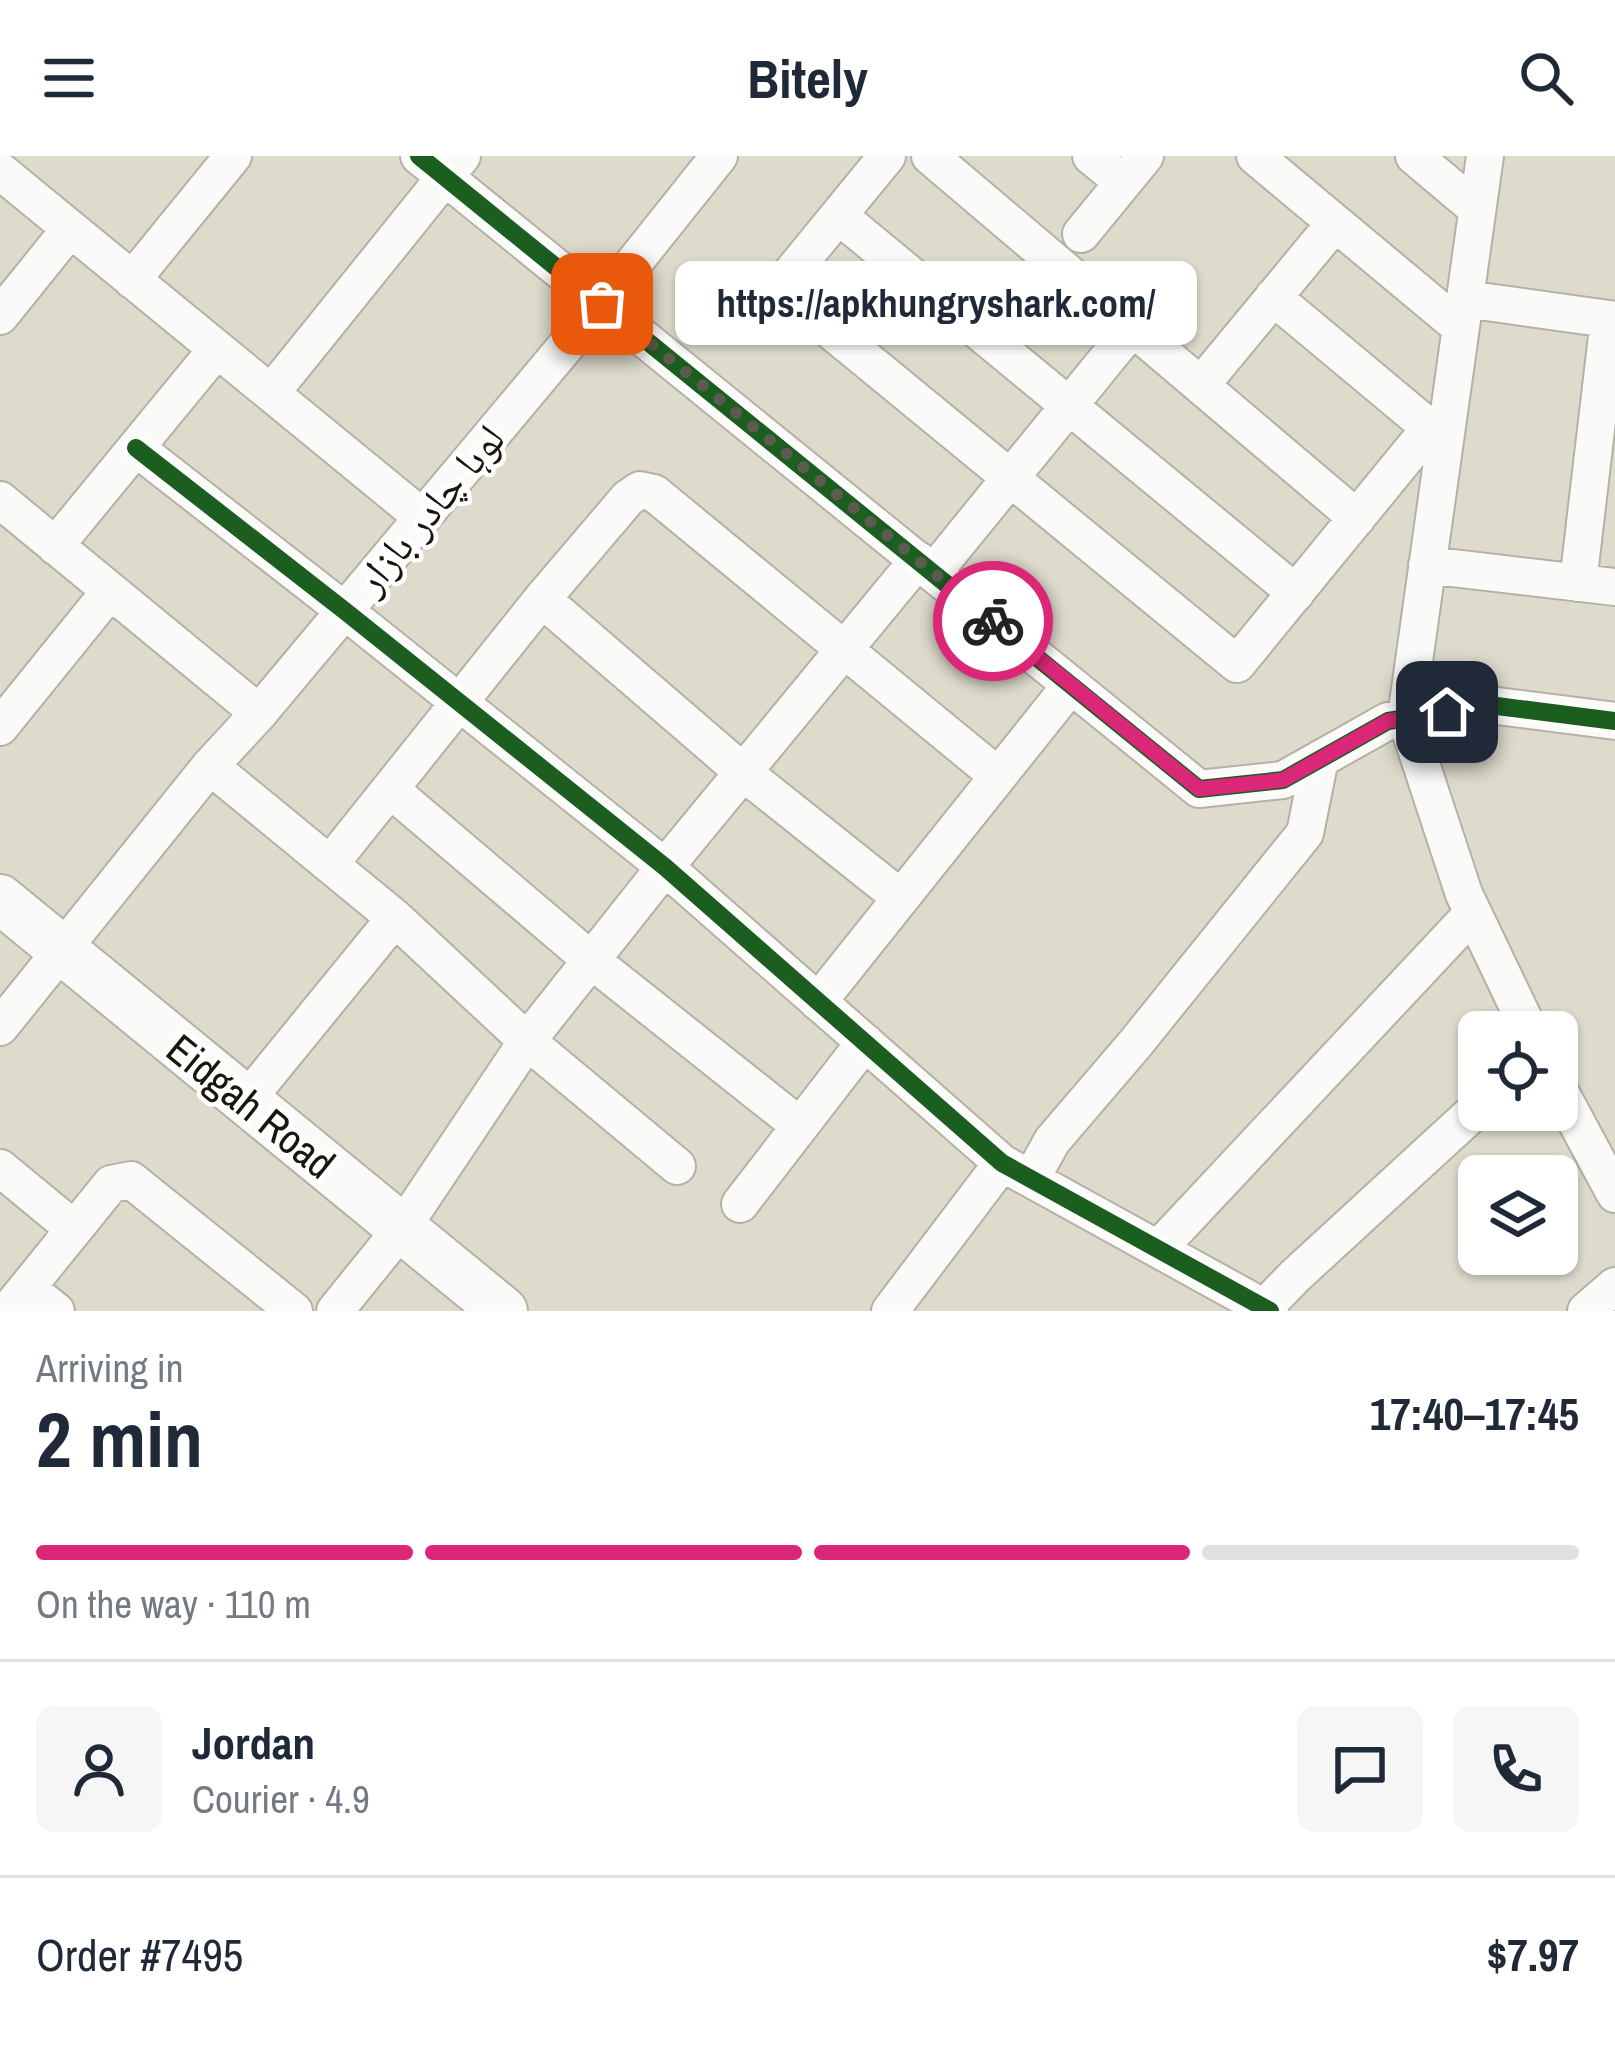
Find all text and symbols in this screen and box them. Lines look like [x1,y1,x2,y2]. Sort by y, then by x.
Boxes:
text: Bitely [747,42,868,115]
icon: menu [36,45,102,111]
icon: search [1513,45,1579,111]
pin [551,253,653,355]
callout: https://apkhungryshark.com/ [674,262,1196,346]
icon: bag [569,271,635,337]
text: https://apkhungryshark.com/ [717,277,1155,329]
street label: لوہا چادر بازار [341,412,516,606]
courier [933,561,1053,681]
icon: bike [960,588,1026,654]
pin [1396,661,1498,763]
icon: home [1414,679,1480,745]
map controls [1458,1011,1578,1275]
button: locate [1458,1011,1578,1131]
street label: Eidgah Road [155,1021,347,1191]
button: layers [1458,1155,1578,1275]
text: Arriving in [36,1342,184,1394]
text: 17:40–17:45 [1370,1383,1579,1444]
text: 2 min [36,1386,203,1491]
text: On the way · 110 m [36,1578,311,1630]
button: person [36,1706,162,1832]
button: chat [1297,1706,1423,1832]
button: phone [1453,1706,1579,1832]
text: Jordan [192,1712,315,1773]
text: Courier · 4.9 [192,1773,370,1825]
text: Order #7495 [36,1924,243,1985]
text: $7.97 [1487,1924,1579,1985]

